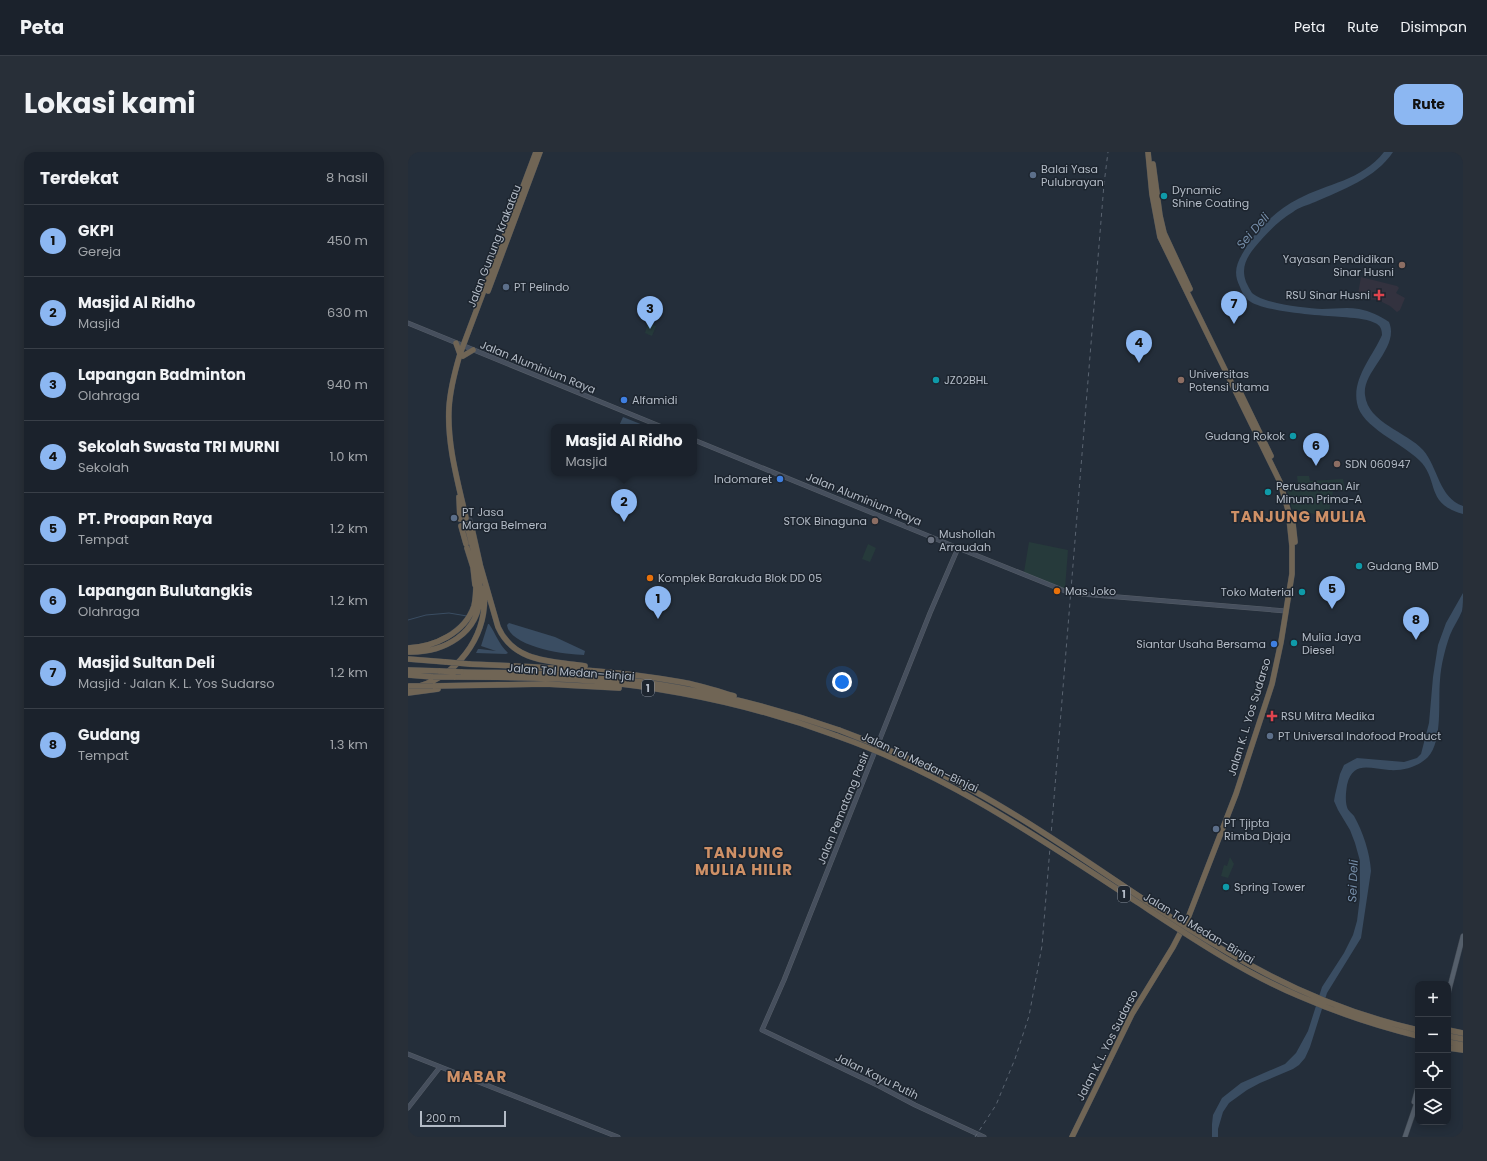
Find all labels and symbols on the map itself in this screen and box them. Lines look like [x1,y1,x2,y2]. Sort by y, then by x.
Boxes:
place label: Balai Yasa Pulubrayan [1041,161,1104,190]
marker: Balai Yasa Pulubrayan [1028,170,1038,180]
street label: Jalan Gunung Krakatau [463,182,525,310]
place label: Dynamic Shine Coating [1172,182,1249,211]
marker: Dynamic Shine Coating [1159,191,1169,201]
water label: Sei Deli [1232,208,1274,252]
place label: Yayasan Pendidikan Sinar Husni [1283,251,1394,280]
marker: Yayasan Pendidikan Sinar Husni [1397,260,1407,270]
place label: PT Pelindo [514,279,569,295]
marker: PT Pelindo [501,282,511,292]
place label: RSU Sinar Husni [1286,287,1370,303]
marker: RSU Sinar Husni [1373,289,1385,301]
pin: 7 [1221,291,1247,324]
pin: 3 [637,296,663,329]
pin: 4 [1126,330,1152,363]
street label: Jalan Aluminium Raya [478,336,598,398]
place label: Universitas Potensi Utama [1189,366,1269,395]
place label: JZ02BHL [944,372,988,388]
marker: JZ02BHL [931,375,941,385]
marker: Universitas Potensi Utama [1176,375,1186,385]
place label: Alfamidi [632,392,678,408]
marker: Alfamidi [619,395,629,405]
place label: Gudang Rokok [1205,428,1285,444]
marker: Gudang Rokok [1288,431,1298,441]
pin: 6 [1303,433,1329,466]
place label: SDN 060947 [1345,456,1411,472]
marker: SDN 060947 [1332,459,1342,469]
street label: Jalan Aluminium Raya [804,468,924,530]
place label: Indomaret [714,471,772,487]
marker: Indomaret [775,474,785,484]
place label: Perusahaan Air Minum Prima-A [1276,478,1363,507]
marker: Perusahaan Air Minum Prima-A [1263,487,1273,497]
pin: 2 [611,489,637,522]
place label: PT Jasa Marga Belmera [462,504,547,533]
district label: TANJUNG MULIA [1231,506,1367,527]
marker: PT Jasa Marga Belmera [449,513,459,523]
place label: STOK Binaguna [784,513,867,529]
marker: STOK Binaguna [870,516,880,526]
place label: Mushollah Arraudah [939,526,995,555]
marker: Mushollah Arraudah [926,535,936,545]
place label: Gudang BMD [1367,558,1439,574]
marker: Gudang BMD [1354,561,1364,571]
place label: Komplek Barakuda Blok DD 05 [658,570,822,586]
marker: Komplek Barakuda Blok DD 05 [645,573,655,583]
pin: 5 [1319,576,1345,609]
place label: Mas Joko [1065,583,1116,599]
place label: Toko Material [1221,584,1294,600]
pin: 1 [645,586,671,619]
marker: Mas Joko [1052,586,1062,596]
marker: Toko Material [1297,587,1307,597]
pin: 8 [1403,607,1429,640]
place label: Mulia Jaya Diesel [1302,629,1361,658]
place label: Siantar Usaha Bersama [1136,636,1266,652]
marker: Mulia Jaya Diesel [1289,638,1299,648]
marker: Siantar Usaha Bersama [1269,639,1279,649]
street label: Jalan K. L. Yos Sudarso [1223,656,1275,778]
street label: Jalan Tol Medan–Binjai [507,660,635,684]
your location [832,672,852,692]
road number: 1 [642,680,654,696]
place label: RSU Mitra Medika [1281,708,1375,724]
marker: RSU Mitra Medika [1266,710,1278,722]
street label: Jalan Tol Medan–Binjai [859,728,981,796]
place label: PT Universal Indofood Product [1278,728,1441,744]
marker: PT Universal Indofood Product [1265,731,1275,741]
street label: Jalan Pematang Pasir [813,749,873,867]
place label: PT Tjipta Rimba Djaja [1224,815,1291,844]
marker: PT Tjipta Rimba Djaja [1211,824,1221,834]
district label: TANJUNG MULIA HILIR [695,842,793,880]
water label: Sei Deli [1343,858,1362,903]
place label: Spring Tower [1234,879,1305,895]
marker: Spring Tower [1221,882,1231,892]
road number: 1 [1118,886,1130,902]
street label: Jalan Tol Medan–Binjai [1140,888,1258,968]
street label: Jalan K. L. Yos Sudarso [1072,987,1142,1103]
street label: Jalan Kayu Putih [833,1049,921,1103]
district label: MABAR [447,1066,507,1087]
scale bar [420,1109,506,1128]

